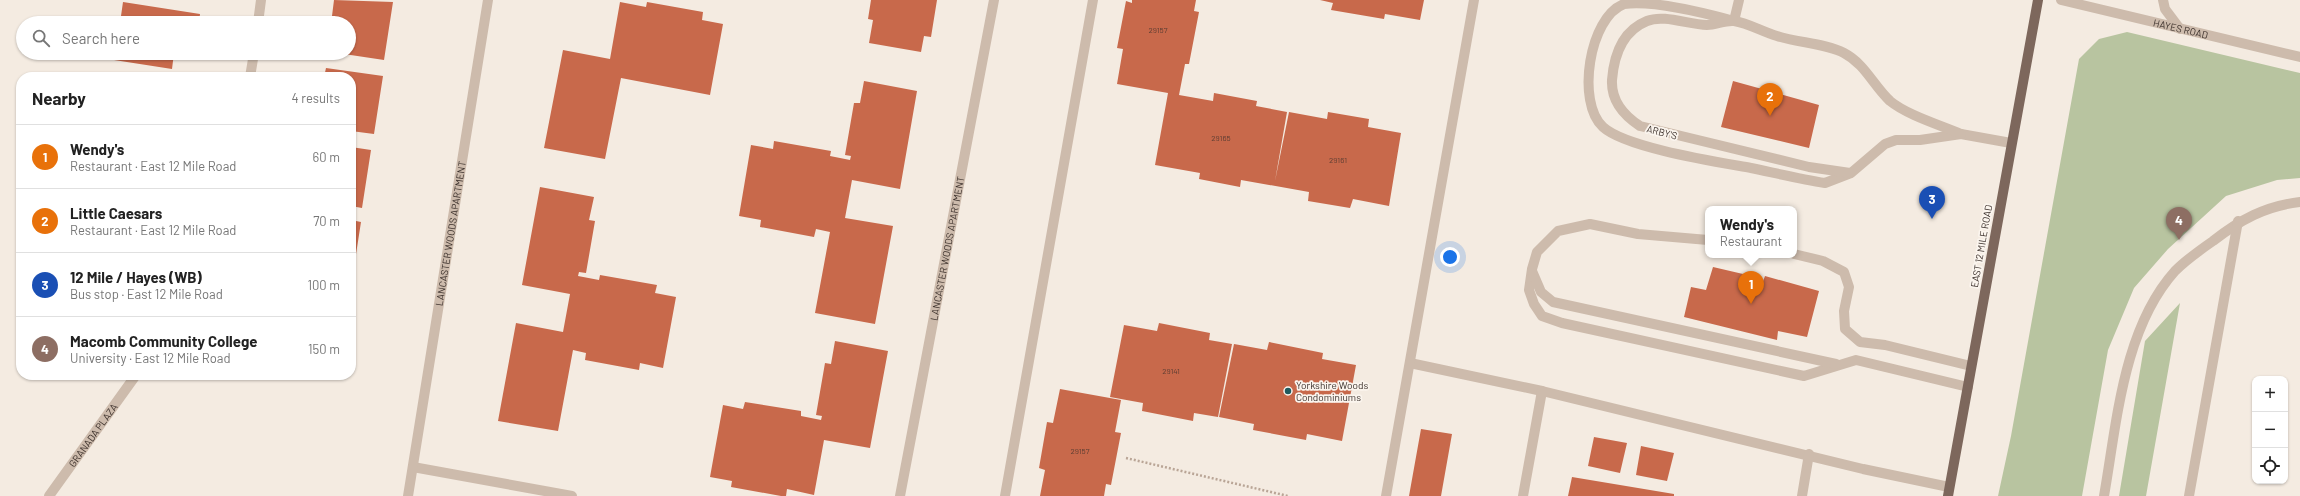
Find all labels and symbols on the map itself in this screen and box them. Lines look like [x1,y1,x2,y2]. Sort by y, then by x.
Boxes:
street label: HAYES ROAD [2152,16,2209,41]
house number: 29157 [1149,25,1168,35]
pin: 2 [1757,83,1783,116]
street label: ARBY'S [1645,122,1679,142]
house number: 29165 [1211,133,1231,143]
house number: 29161 [1329,155,1347,165]
street label: LANCASTER WOODS APARTMENT [433,160,468,307]
street label: LANCASTER WOODS APARTMENT [927,175,967,322]
pin: 3 [1919,186,1945,219]
street label: EAST 12 MILE ROAD [1968,204,1994,288]
pin: 4 [2166,207,2192,240]
your location [1440,247,1460,267]
pin: 1 [1738,271,1764,304]
house number: 29141 [1162,366,1180,376]
place label: Yorkshire Woods Condominiums [1296,379,1368,403]
marker: Yorkshire Woods Condominiums [1283,386,1293,396]
street label: GRANADA PLAZA [66,401,120,469]
house number: 29157 [1071,446,1090,456]

